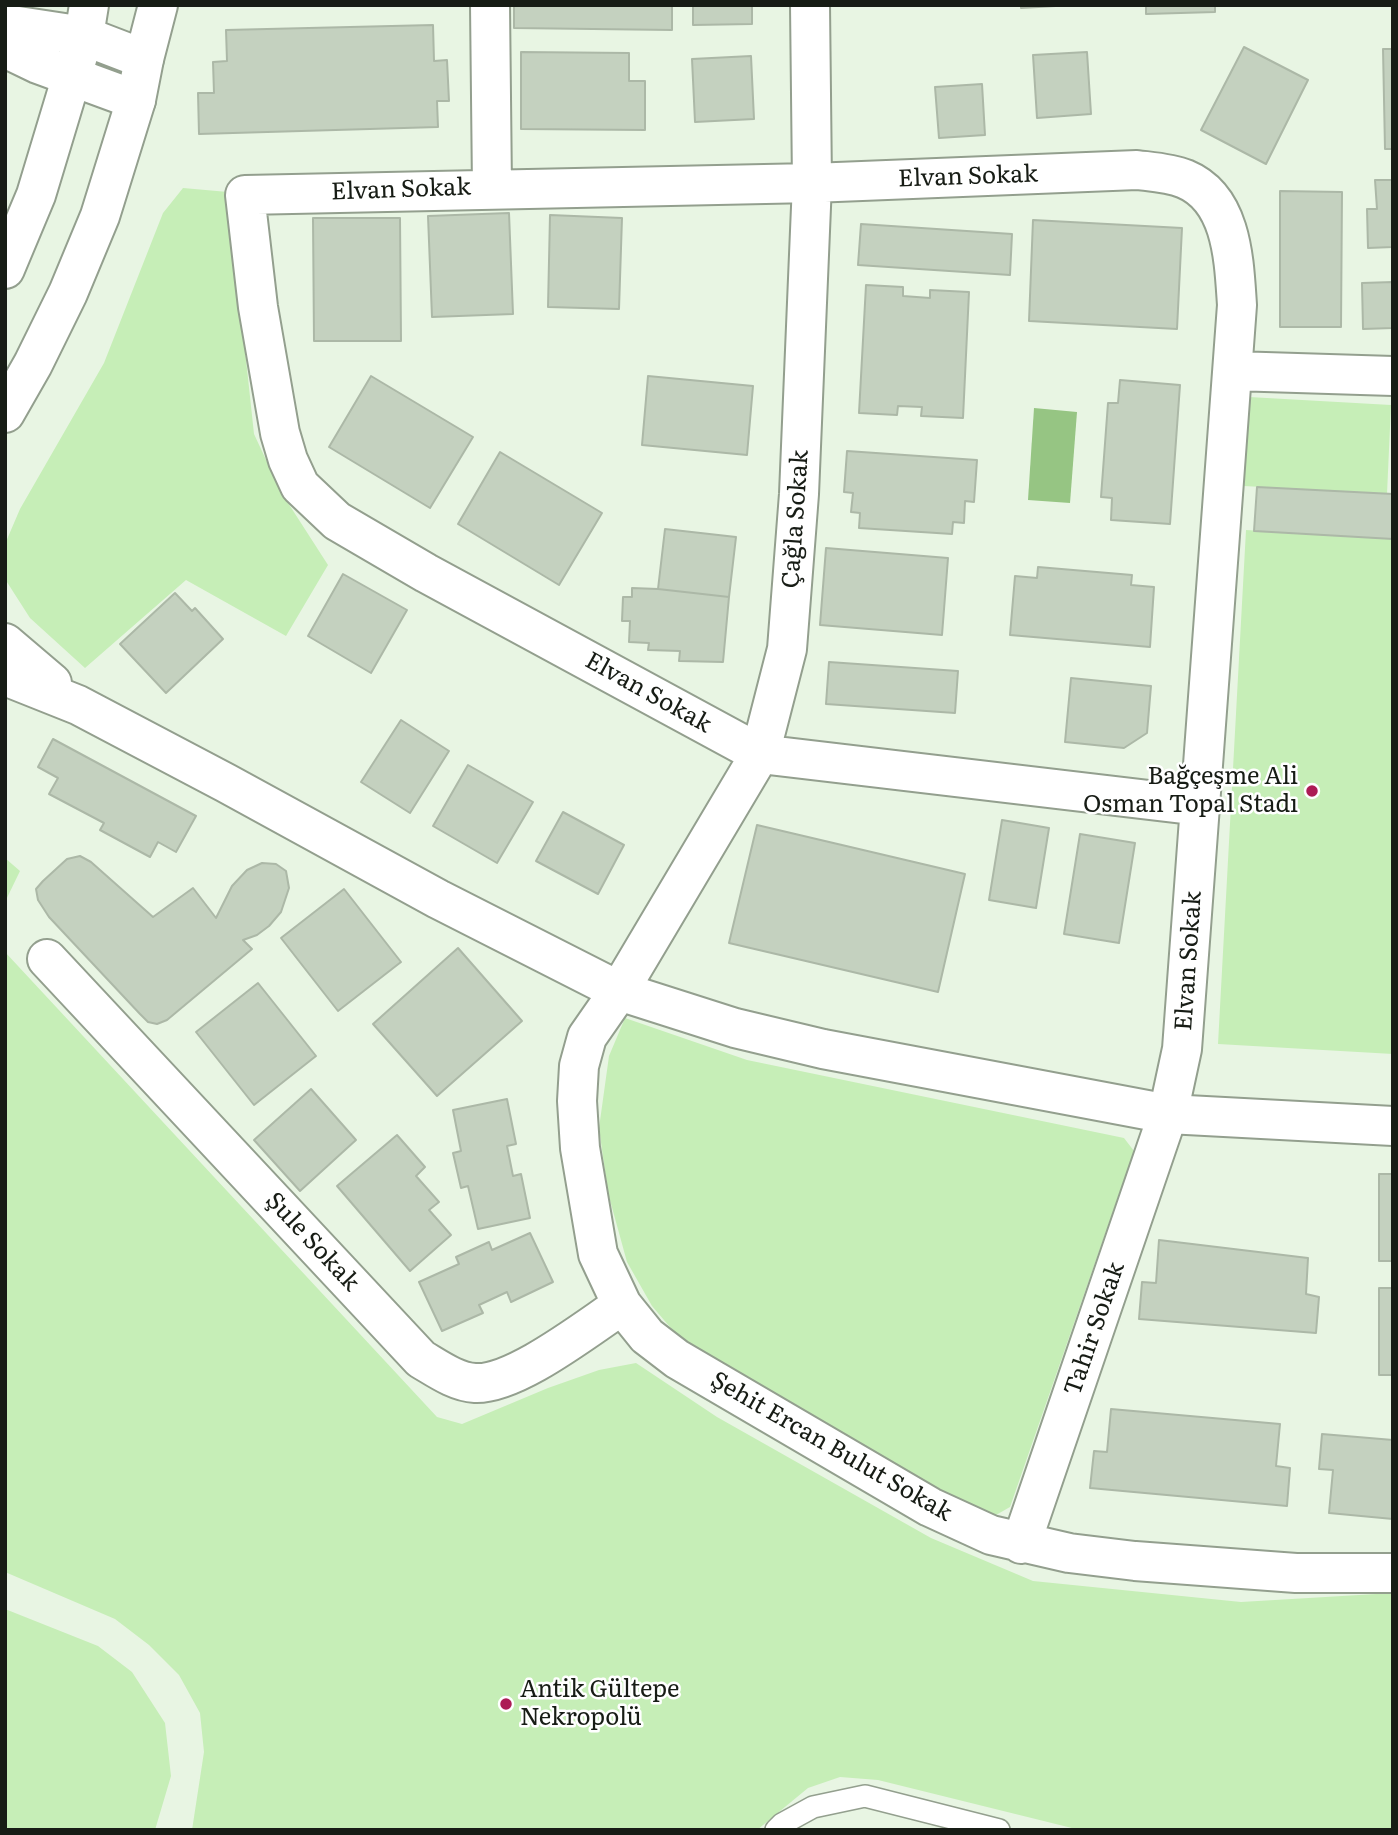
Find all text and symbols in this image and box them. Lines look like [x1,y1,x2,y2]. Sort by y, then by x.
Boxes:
street label: Elvan Sokak [898,160,1038,194]
street label: Elvan Sokak [331,173,471,207]
street label: Çağla Sokak [777,449,815,589]
street label: Elvan Sokak [580,646,716,740]
place label: Bağçeşme Ali Osman Topal Stadı [1083,763,1298,819]
marker: Bağçeşme Ali Osman Topal Stadı [1304,783,1320,799]
street label: Elvan Sokak [1170,890,1208,1032]
street label: Şule Sokak [259,1187,365,1297]
street label: Tahir Sokak [1059,1258,1131,1400]
street label: Şehit Ercan Bulut Sokak [705,1366,957,1528]
place label: Antik Gültepe Nekropolü [520,1676,680,1732]
marker: Antik Gültepe Nekropolü [498,1696,514,1712]

